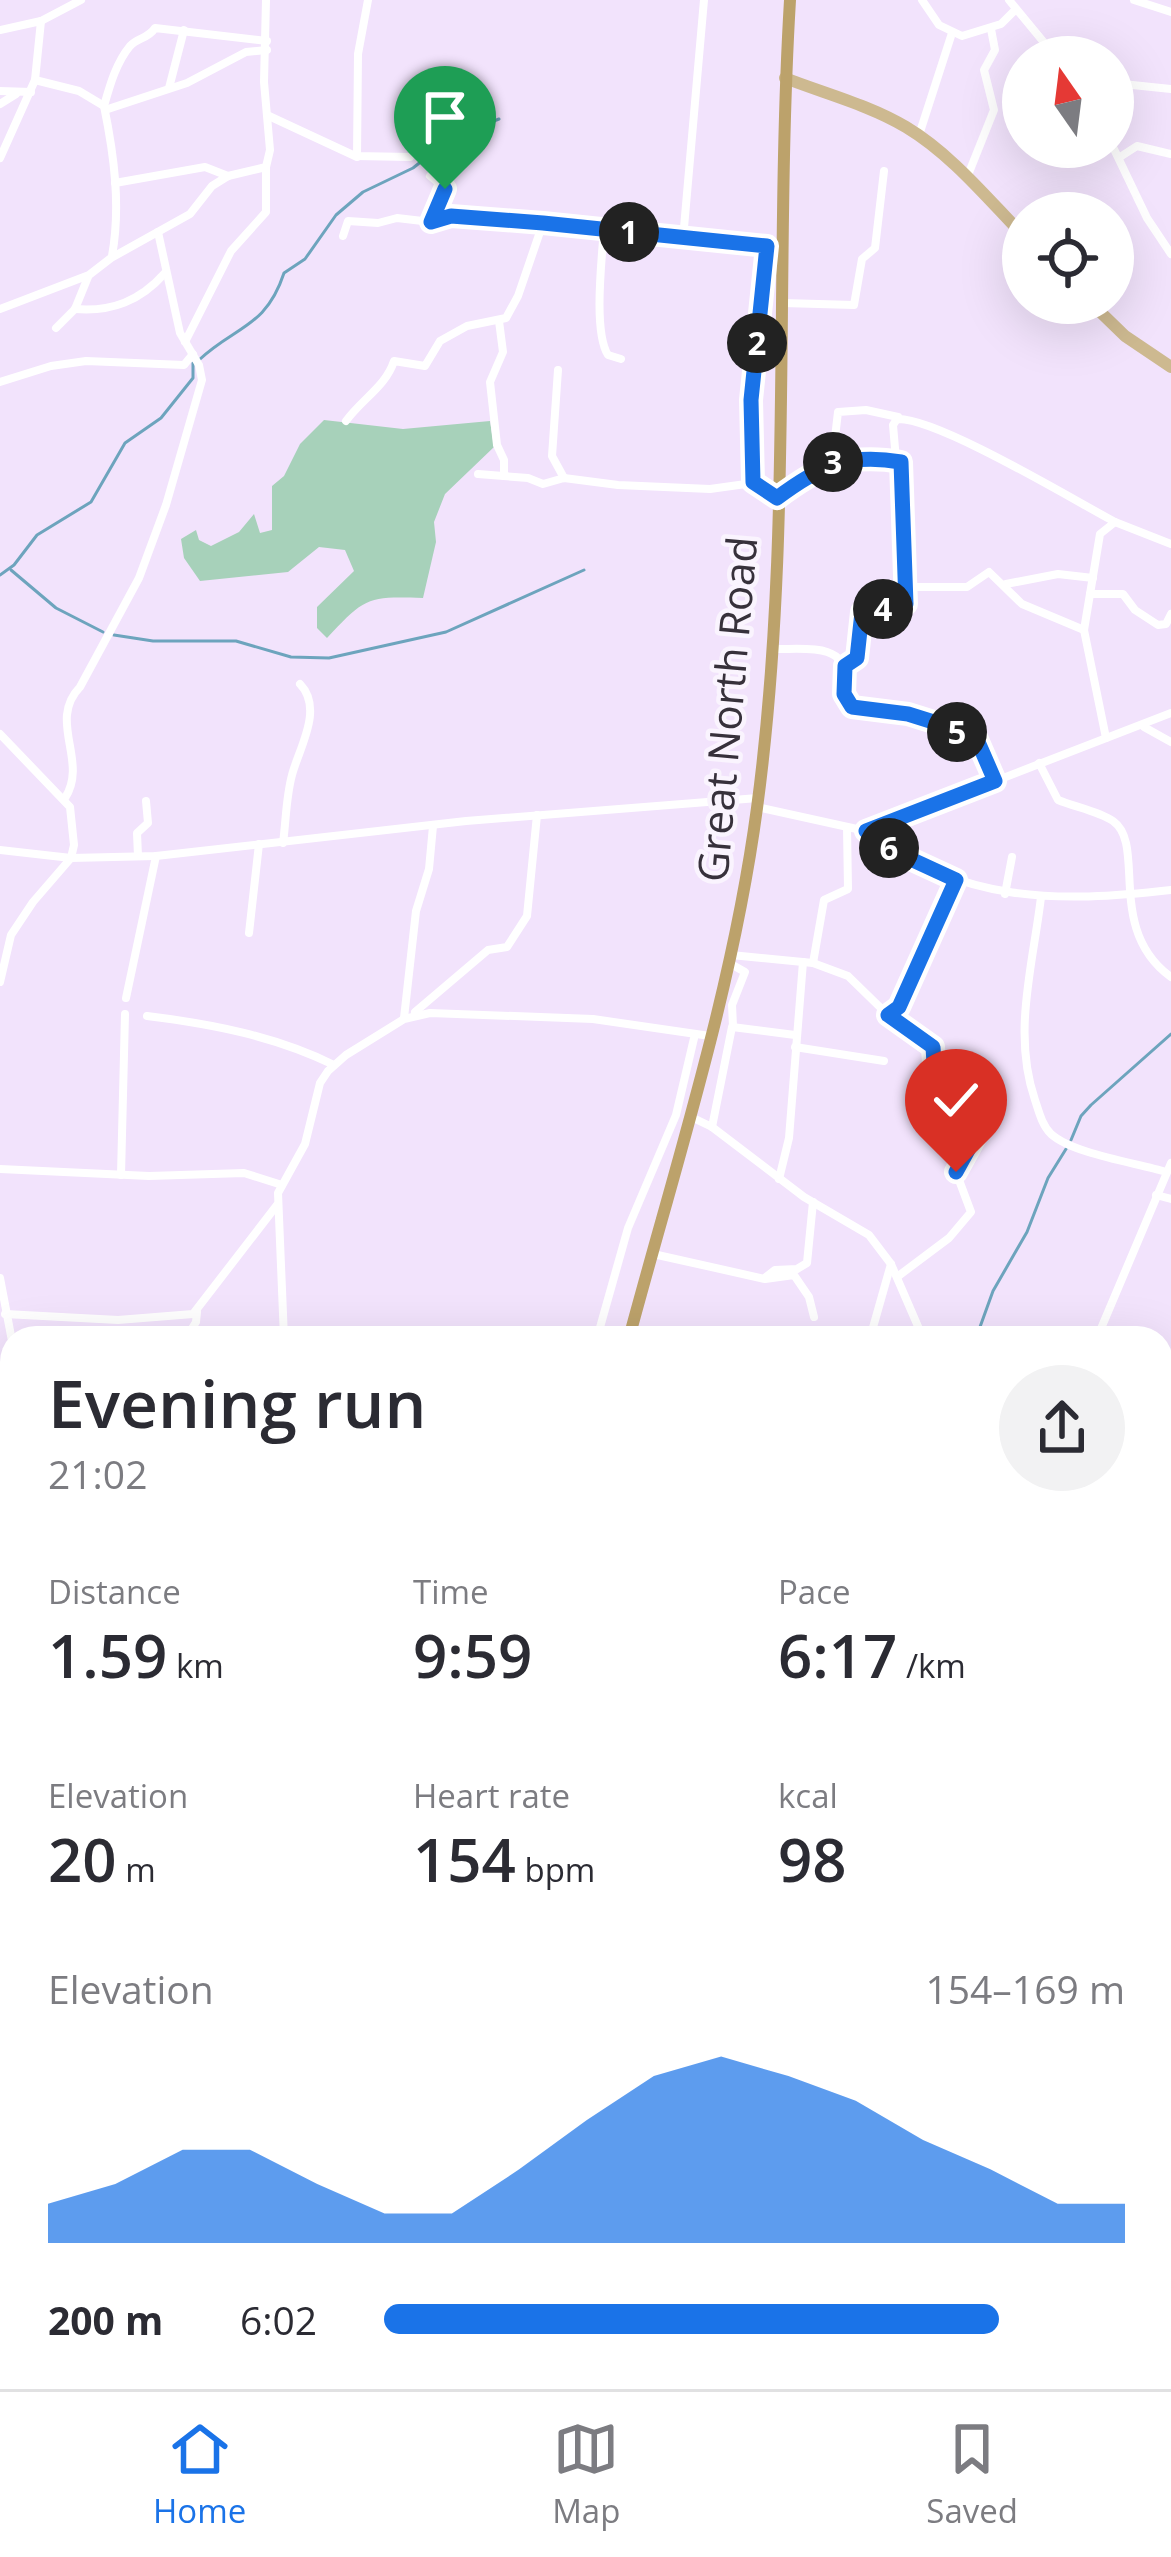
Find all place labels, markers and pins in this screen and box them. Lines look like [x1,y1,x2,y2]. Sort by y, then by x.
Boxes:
pin [394,66,496,189]
pin: 1 [599,202,659,262]
pin: 2 [727,313,787,373]
pin: 3 [803,432,863,492]
pin: 4 [853,579,913,639]
pin: 5 [927,702,987,762]
pin: 6 [859,818,919,878]
pin [905,1049,1007,1172]

